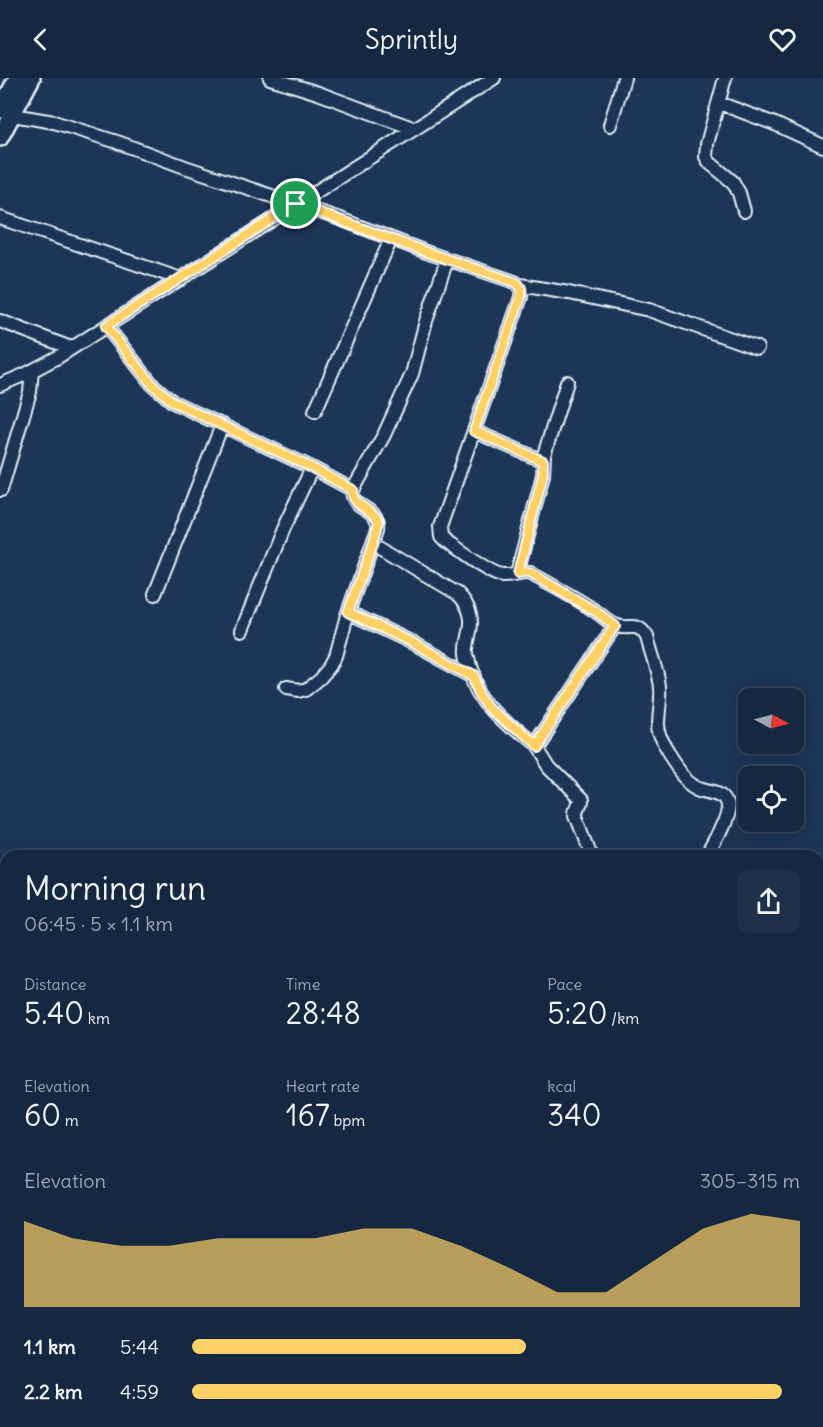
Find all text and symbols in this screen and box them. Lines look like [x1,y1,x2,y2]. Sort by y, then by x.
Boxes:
text: Sprintly [365,22,458,56]
icon: back [24,23,57,56]
icon: heart [766,23,799,56]
pin [270,178,321,229]
icon: arrive [279,187,312,220]
north arrow [738,688,804,754]
map controls [738,688,804,832]
button: locate [738,766,804,832]
text: Morning run [24,867,206,909]
button: share [737,870,800,933]
text: 06:45 · 5 × 1.1 km [24,911,173,936]
text: Distance [24,974,86,994]
text: Time [286,974,320,994]
text: Pace [547,974,582,994]
text: 5.40 [24,994,84,1032]
text: 28:48 [286,994,361,1032]
text: 5:20 [547,994,608,1032]
text: km [84,1008,110,1028]
text: /km [608,1008,639,1028]
text: Elevation [24,1076,90,1096]
text: Heart rate [286,1076,360,1096]
text: kcal [547,1076,576,1096]
text: 60 [24,1096,61,1134]
text: 167 [286,1096,330,1134]
text: 340 [547,1096,601,1134]
text: m [61,1110,79,1130]
text: bpm [330,1110,365,1130]
text: Elevation [24,1168,106,1193]
text: 305–315 m [700,1168,800,1193]
text: 1.1 km [24,1334,76,1359]
text: 5:44 [120,1334,159,1359]
text: 2.2 km [24,1379,83,1404]
text: 4:59 [120,1379,159,1404]

